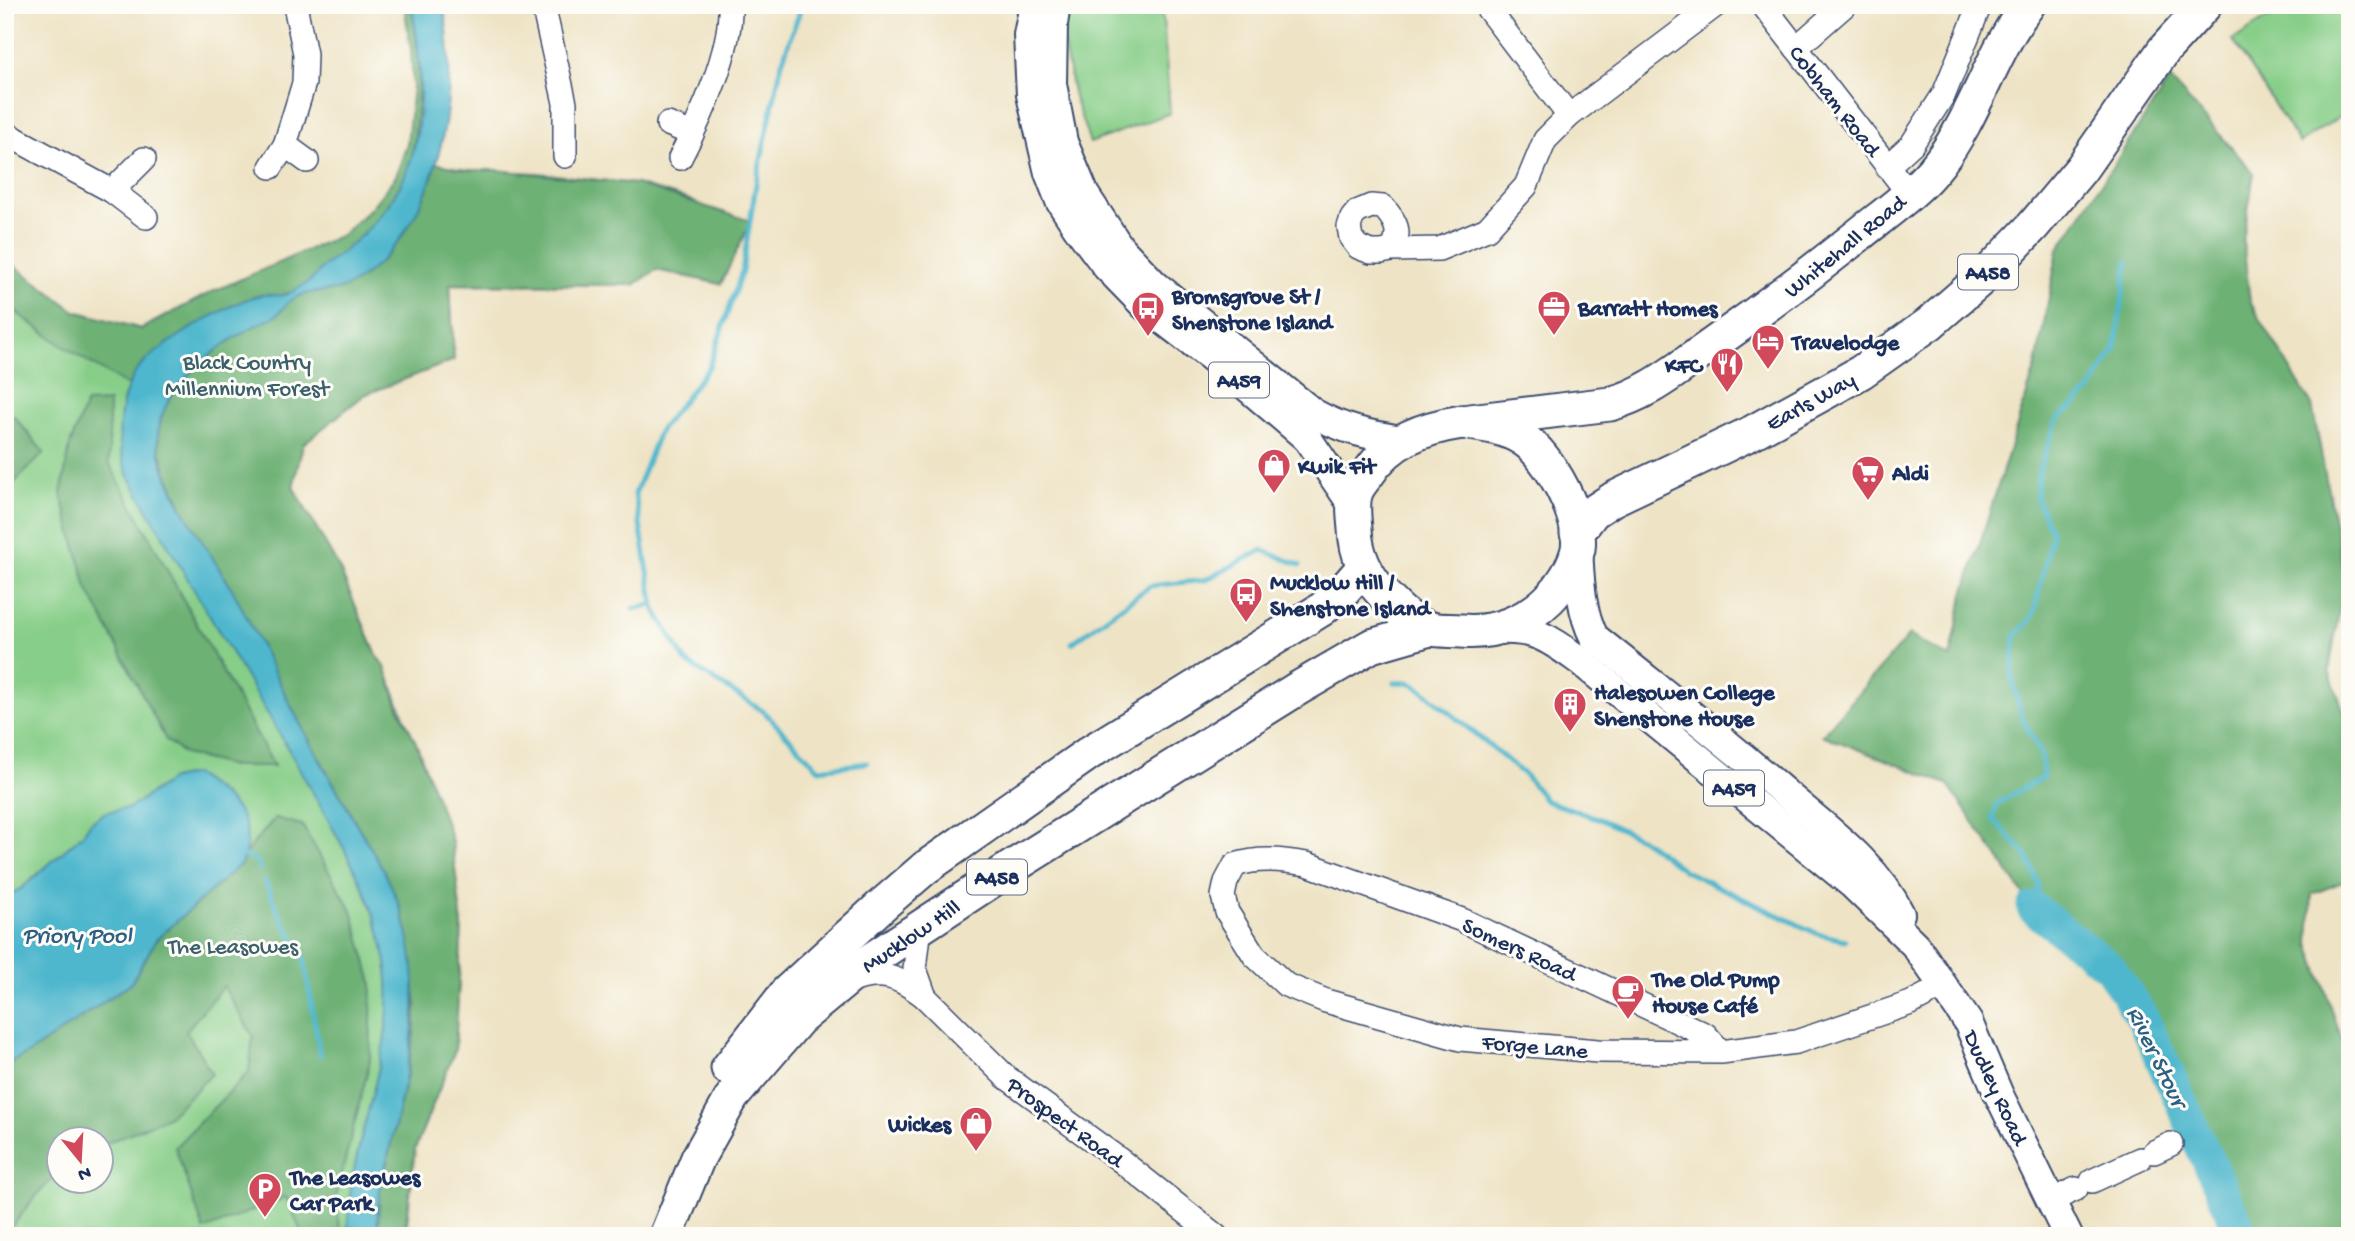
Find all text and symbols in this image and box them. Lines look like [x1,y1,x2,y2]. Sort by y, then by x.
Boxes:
street label: Cobham Road [1781,41,1886,164]
street label: Whitehall Road [1780,189,1914,305]
road number: A458 [1958,254,2018,290]
place label: Bromsgrove St / Shenstone Island [1171,285,1335,338]
office icon: Barratt Homes [1535,288,1573,337]
bus stop icon: Bromsgrove St / Shenstone Island [1129,289,1167,338]
place label: Barratt Homes [1577,297,1719,324]
hotel icon: Travelodge [1749,322,1787,371]
place label: Travelodge [1790,331,1900,358]
restaurant icon: KFC [1708,345,1746,394]
park label: Black Country Millennium Forest [165,351,331,404]
place label: KFC [1664,354,1705,381]
road number: A459 [1209,362,1269,398]
street label: Earls Way [1762,368,1861,439]
shop icon: Kwik Fit [1255,446,1293,495]
supermarket icon: Aldi [1849,453,1887,502]
place label: Kwik Fit [1297,455,1378,482]
place label: Aldi [1891,462,1929,489]
place label: Mucklow Hill / Shenstone Island [1270,571,1433,624]
bus stop icon: Mucklow Hill / Shenstone Island [1227,575,1265,624]
place label: Halesowen College Shenstone House [1594,681,1776,734]
building icon: Halesowen College Shenstone House [1551,685,1589,734]
road number: A459 [1704,770,1764,806]
road number: A458 [967,860,1027,894]
street label: Mucklow Hill [857,895,966,981]
street label: Somers Road [1457,913,1581,990]
water label: Priory Pool [23,923,133,952]
park label: The Leasowes [166,935,299,962]
place label: The Old Pump House Café [1650,968,1780,1021]
cafe icon: The Old Pump House Café [1609,972,1647,1021]
water label: River Stour [2118,1003,2194,1117]
street label: Dudley Road [1955,1025,2033,1151]
street label: Forge Lane [1480,1030,1590,1067]
street label: Prospect Road [1000,1072,1129,1176]
shop icon: Wickes [957,1104,995,1153]
place label: Wickes [887,1113,953,1140]
north arrow [46,1126,116,1196]
text: N [75,1160,94,1186]
place label: The Leasowes Car Park [288,1166,422,1219]
parking icon: The Leasowes Car Park [246,1170,284,1219]

